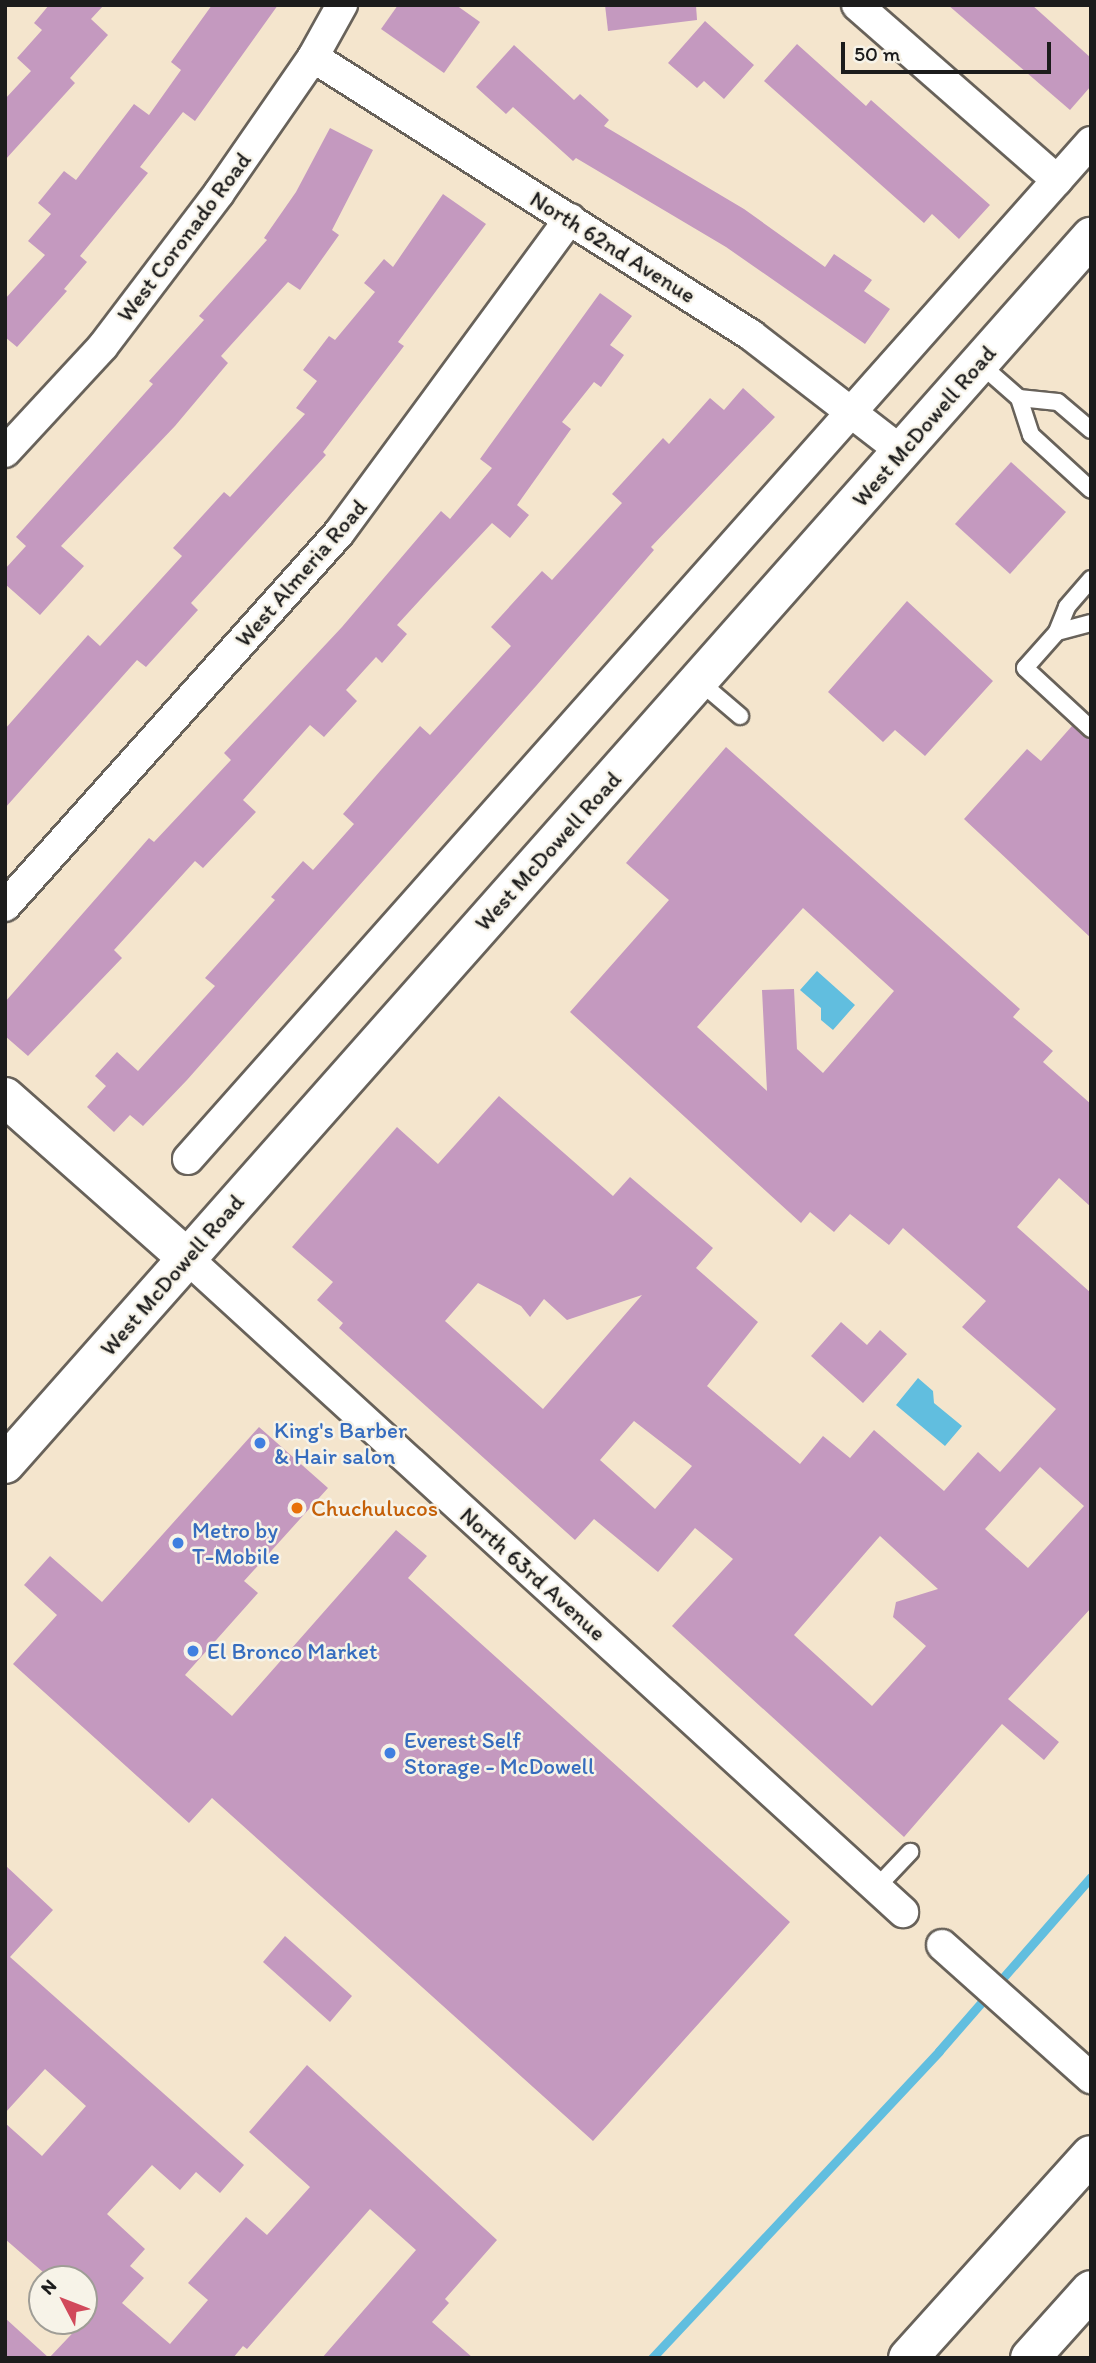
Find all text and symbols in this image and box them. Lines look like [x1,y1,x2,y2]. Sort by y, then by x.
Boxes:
scale bar [844,28,1054,72]
text: 50 m [854,41,900,66]
street label: West Coronado Road [111,147,257,327]
street label: North 62nd Avenue [526,185,700,309]
street label: West McDowell Road [847,340,1001,512]
street label: West Almeria Road [229,494,373,652]
street label: West McDowell Road [470,766,626,936]
street label: West McDowell Road [95,1189,249,1361]
place label: King's Barber & Hair salon [274,1416,407,1470]
marker: King's Barber & Hair salon [252,1435,268,1451]
place label: Chuchulucos [311,1494,438,1522]
marker: Chuchulucos [289,1500,305,1516]
street label: North 63rd Avenue [455,1502,611,1646]
place label: Metro by T-Mobile [192,1516,280,1570]
marker: Metro by T-Mobile [170,1535,186,1551]
place label: El Bronco Market [207,1637,378,1665]
marker: El Bronco Market [185,1643,201,1659]
place label: Everest Self Storage - McDowell [404,1726,595,1780]
marker: Everest Self Storage - McDowell [382,1745,398,1761]
north arrow [28,2265,98,2335]
text: N [36,2274,61,2299]

